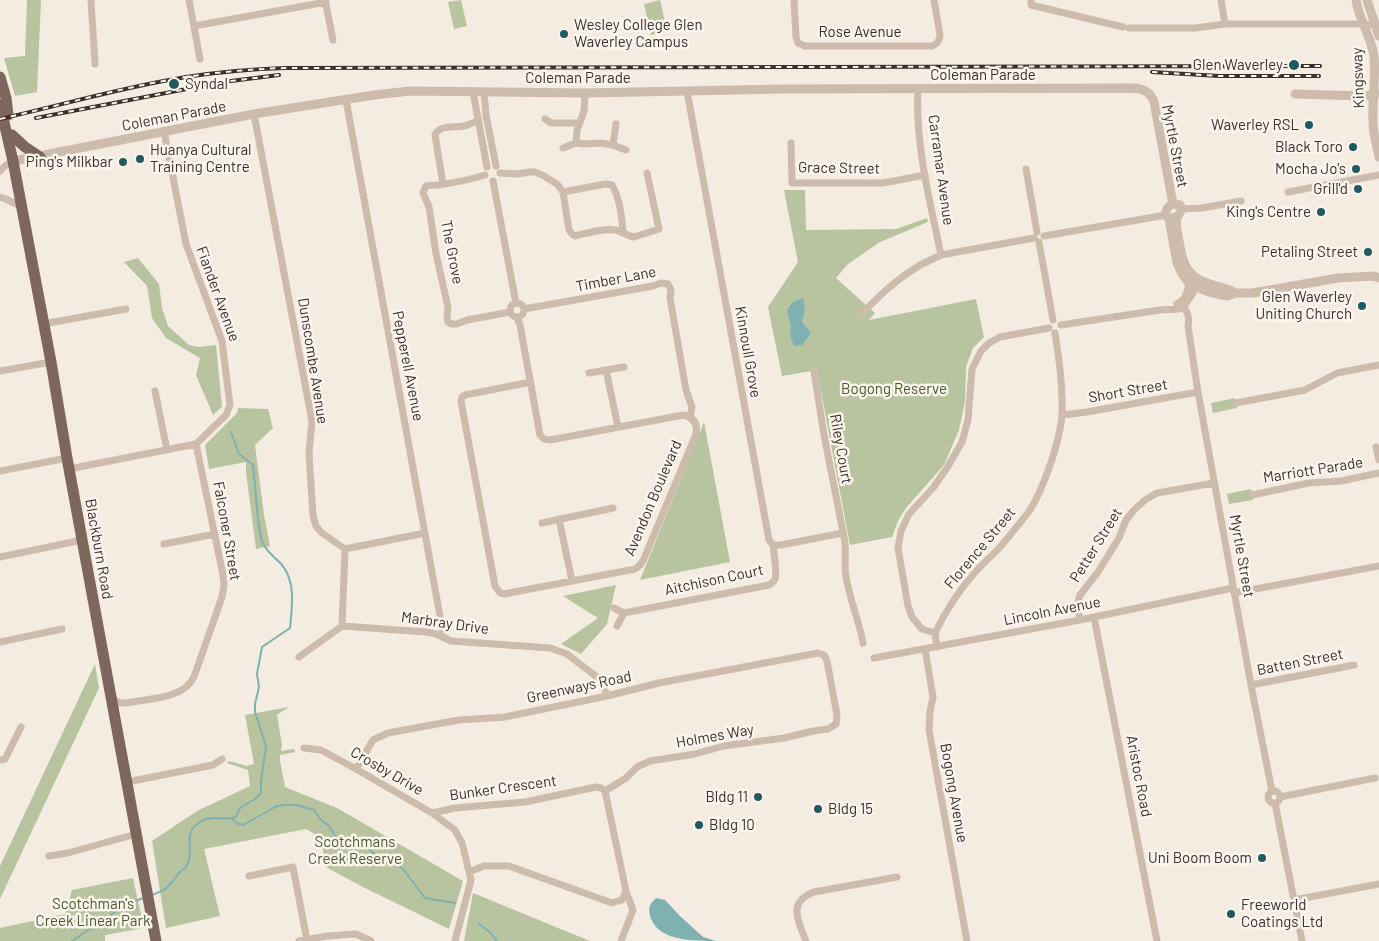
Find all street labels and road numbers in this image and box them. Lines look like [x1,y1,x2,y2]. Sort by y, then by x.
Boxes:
street label: Rose Avenue [818,23,902,41]
street label: Kingsway [1348,47,1368,109]
street label: Coleman Parade [930,66,1036,84]
street label: Coleman Parade [525,69,631,87]
street label: Coleman Parade [120,97,228,135]
street label: Myrtle Street [1158,103,1192,189]
street label: Carramar Avenue [924,114,958,226]
street label: Grace Street [798,158,880,178]
street label: The Grove [437,218,467,286]
street label: Fiander Avenue [192,244,244,344]
street label: Timber Lane [574,262,658,296]
street label: Dunscombe Avenue [294,297,332,425]
street label: Kinnoull Grove [731,305,765,399]
street label: Pepperell Avenue [388,309,428,423]
street label: Short Street [1087,375,1169,407]
street label: Riley Court [826,413,856,485]
street label: Avendon Boulevard [620,437,686,559]
street label: Marriott Parade [1262,453,1364,487]
street label: Falconer Street [209,480,245,582]
street label: Blackburn Road [81,497,117,601]
street label: Florence Street [941,503,1019,593]
street label: Petter Street [1066,504,1126,586]
street label: Myrtle Street [1226,513,1258,599]
street label: Aitchison Court [663,561,765,599]
street label: Lincoln Avenue [1002,593,1102,629]
street label: Marbray Drive [400,608,490,638]
street label: Batten Street [1255,645,1345,679]
street label: Greenways Road [525,667,633,707]
street label: Holmes Way [675,720,755,752]
street label: Aristoc Road [1122,734,1156,818]
street label: Bogong Avenue [936,742,972,844]
street label: Crosby Drive [347,743,427,799]
street label: Bunker Crescent [448,772,558,804]

